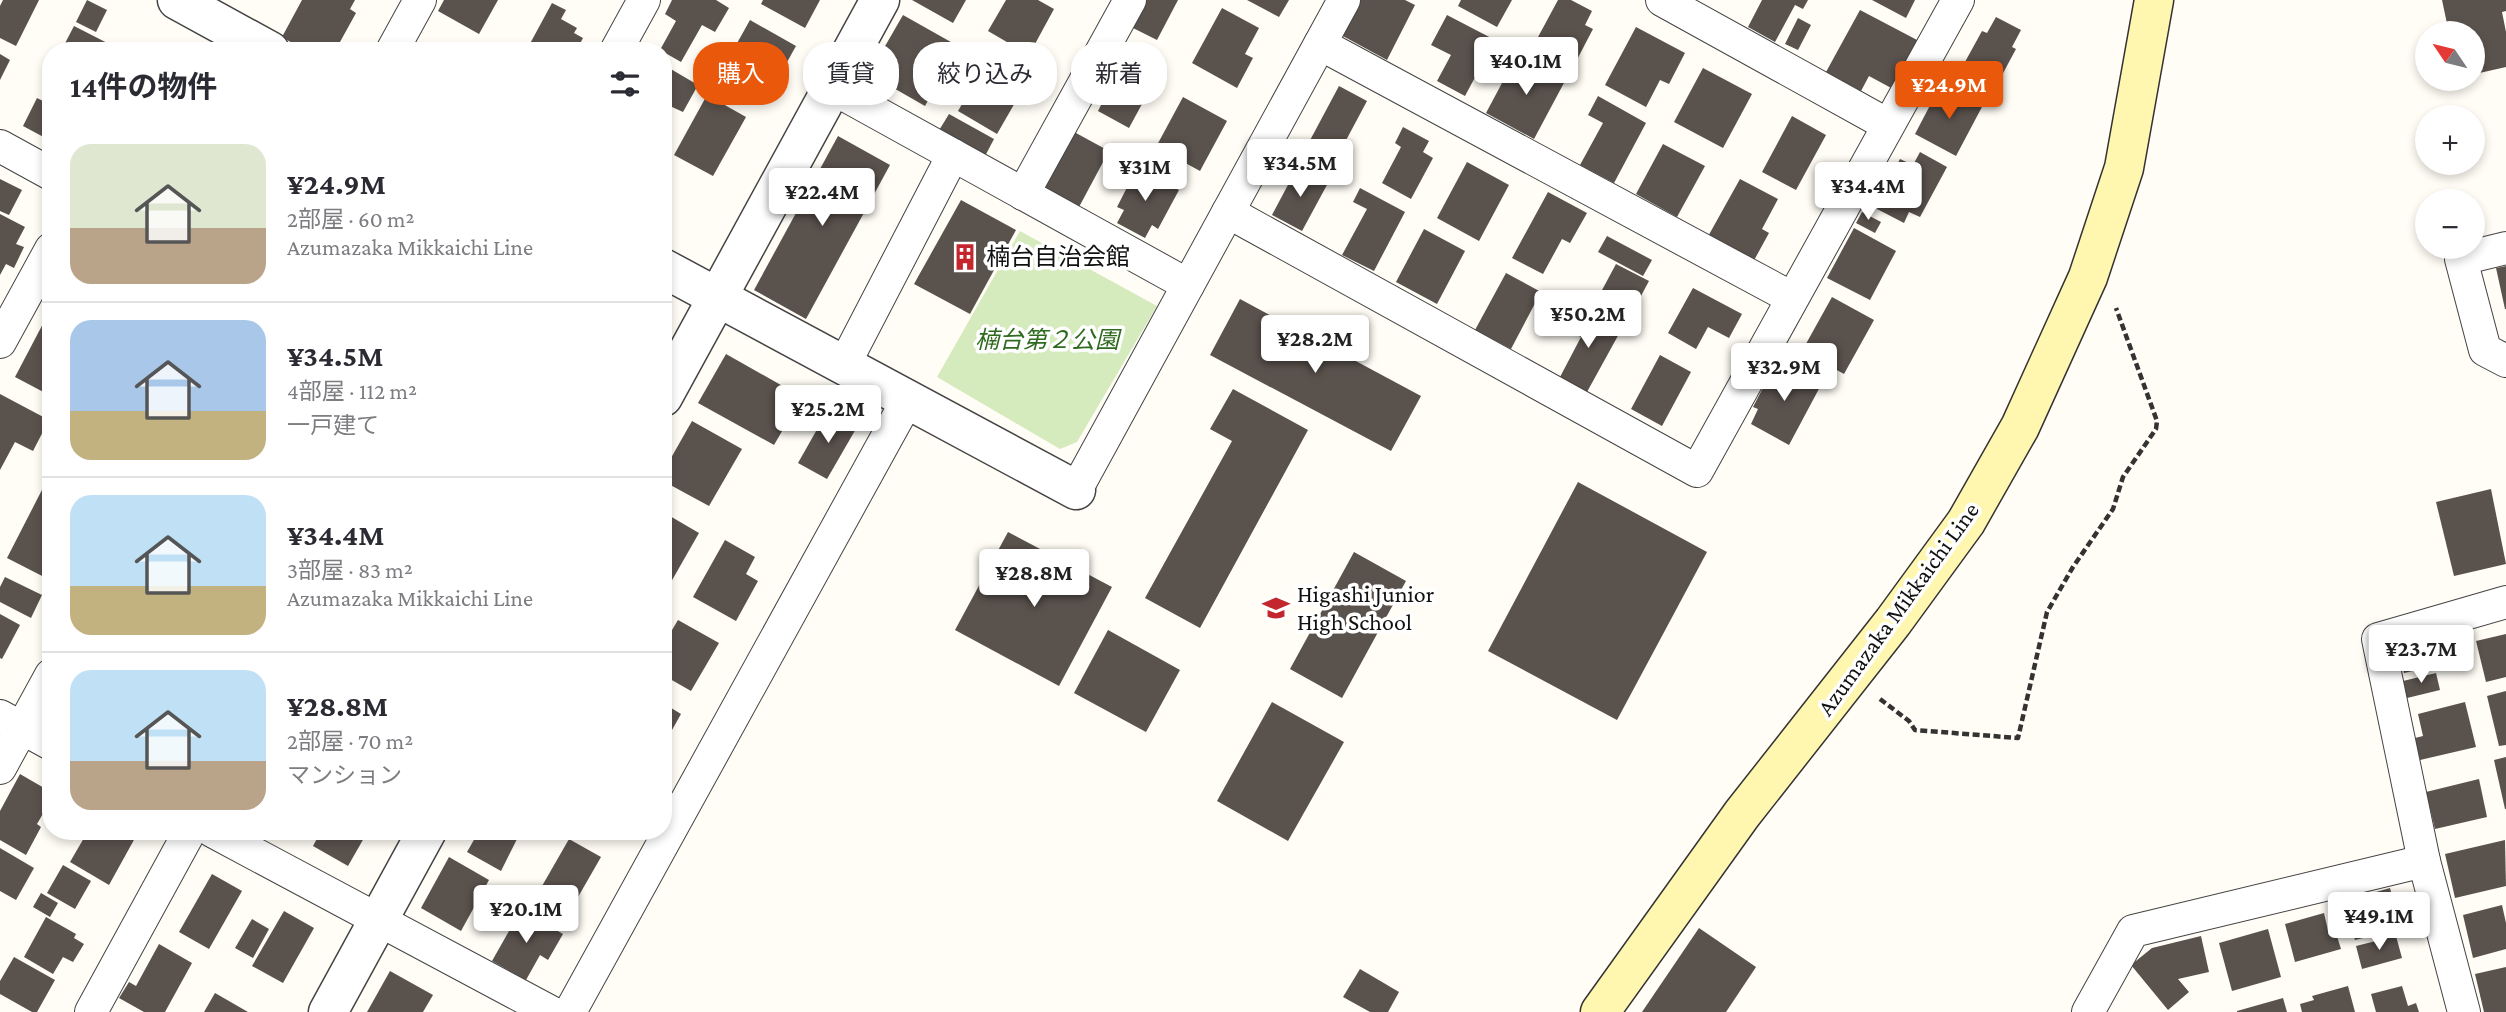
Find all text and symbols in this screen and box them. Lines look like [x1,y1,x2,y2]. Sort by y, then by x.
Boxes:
north arrow [2415,21,2485,91]
map controls [2415,21,2485,259]
pin: ¥40.1M [1469,38,1583,97]
chip: 購入 [693,42,789,105]
chip: 賃貸 [803,42,899,105]
chip: 絞り込み [913,42,1057,105]
chip: 新着 [1071,42,1167,105]
text: ¥40.1M [1490,47,1562,73]
pin: ¥24.9M [1892,61,2006,121]
icon: filters [606,65,644,103]
text: 14件の物件 [70,70,217,103]
text: ¥24.9M [1911,71,1987,97]
button: + [2415,105,2485,175]
pin: ¥34.5M [1243,140,1357,199]
pin: ¥31M [1104,144,1186,203]
text: ¥34.5M [1263,149,1337,175]
text: ¥31M [1119,153,1171,179]
pin: ¥34.4M [1811,162,1925,222]
text: ¥24.9M [287,167,386,200]
pin: ¥22.4M [765,168,879,228]
icon: home [126,172,210,256]
text: ¥34.4M [1831,172,1905,198]
text: ¥22.4M [785,178,859,204]
button: − [2415,189,2485,259]
text: 2部屋 · 60 m² [287,206,415,232]
text: Azumazaka Mikkaichi Line [287,234,533,260]
building icon: 楠台自治会館 [950,242,980,272]
place label: 楠台自治会館 [986,243,1130,270]
pin: ¥50.2M [1531,290,1645,350]
text: ¥50.2M [1550,300,1626,326]
pin: ¥28.2M [1258,316,1372,375]
text: ¥28.2M [1277,325,1353,351]
park label: 楠台第２公園 [975,326,1122,353]
text: ¥34.5M [287,339,383,372]
pin: ¥32.9M [1727,344,1841,403]
icon: home [126,348,210,432]
text: ¥32.9M [1747,353,1821,379]
text: 4部屋 · 112 m² [287,378,417,404]
pin: ¥25.2M [771,386,885,445]
text: ¥25.2M [791,395,865,421]
text: 一戸建て [287,412,379,438]
street label: Azumazaka Mikkaichi Line [1811,497,1984,721]
text: ¥34.4M [287,518,384,551]
icon: home [126,523,210,607]
pin: ¥28.8M [977,550,1091,609]
text: 3部屋 · 83 m² [287,557,413,583]
text: ¥28.8M [995,559,1073,585]
place label: Higashi Junior High School [1297,580,1435,635]
text: Azumazaka Mikkaichi Line [287,585,533,611]
school or university icon: Higashi Junior High School [1261,593,1291,623]
pin: ¥23.7M [2364,626,2478,685]
text: ¥23.7M [2385,635,2457,661]
text: ¥28.8M [287,689,388,722]
icon: home [126,698,210,782]
text: 2部屋 · 70 m² [287,728,413,754]
text: マンション [287,762,402,788]
pin: ¥20.1M [469,886,583,945]
pin: ¥49.1M [2322,892,2436,952]
text: ¥20.1M [490,895,562,921]
text: ¥49.1M [2344,902,2414,928]

